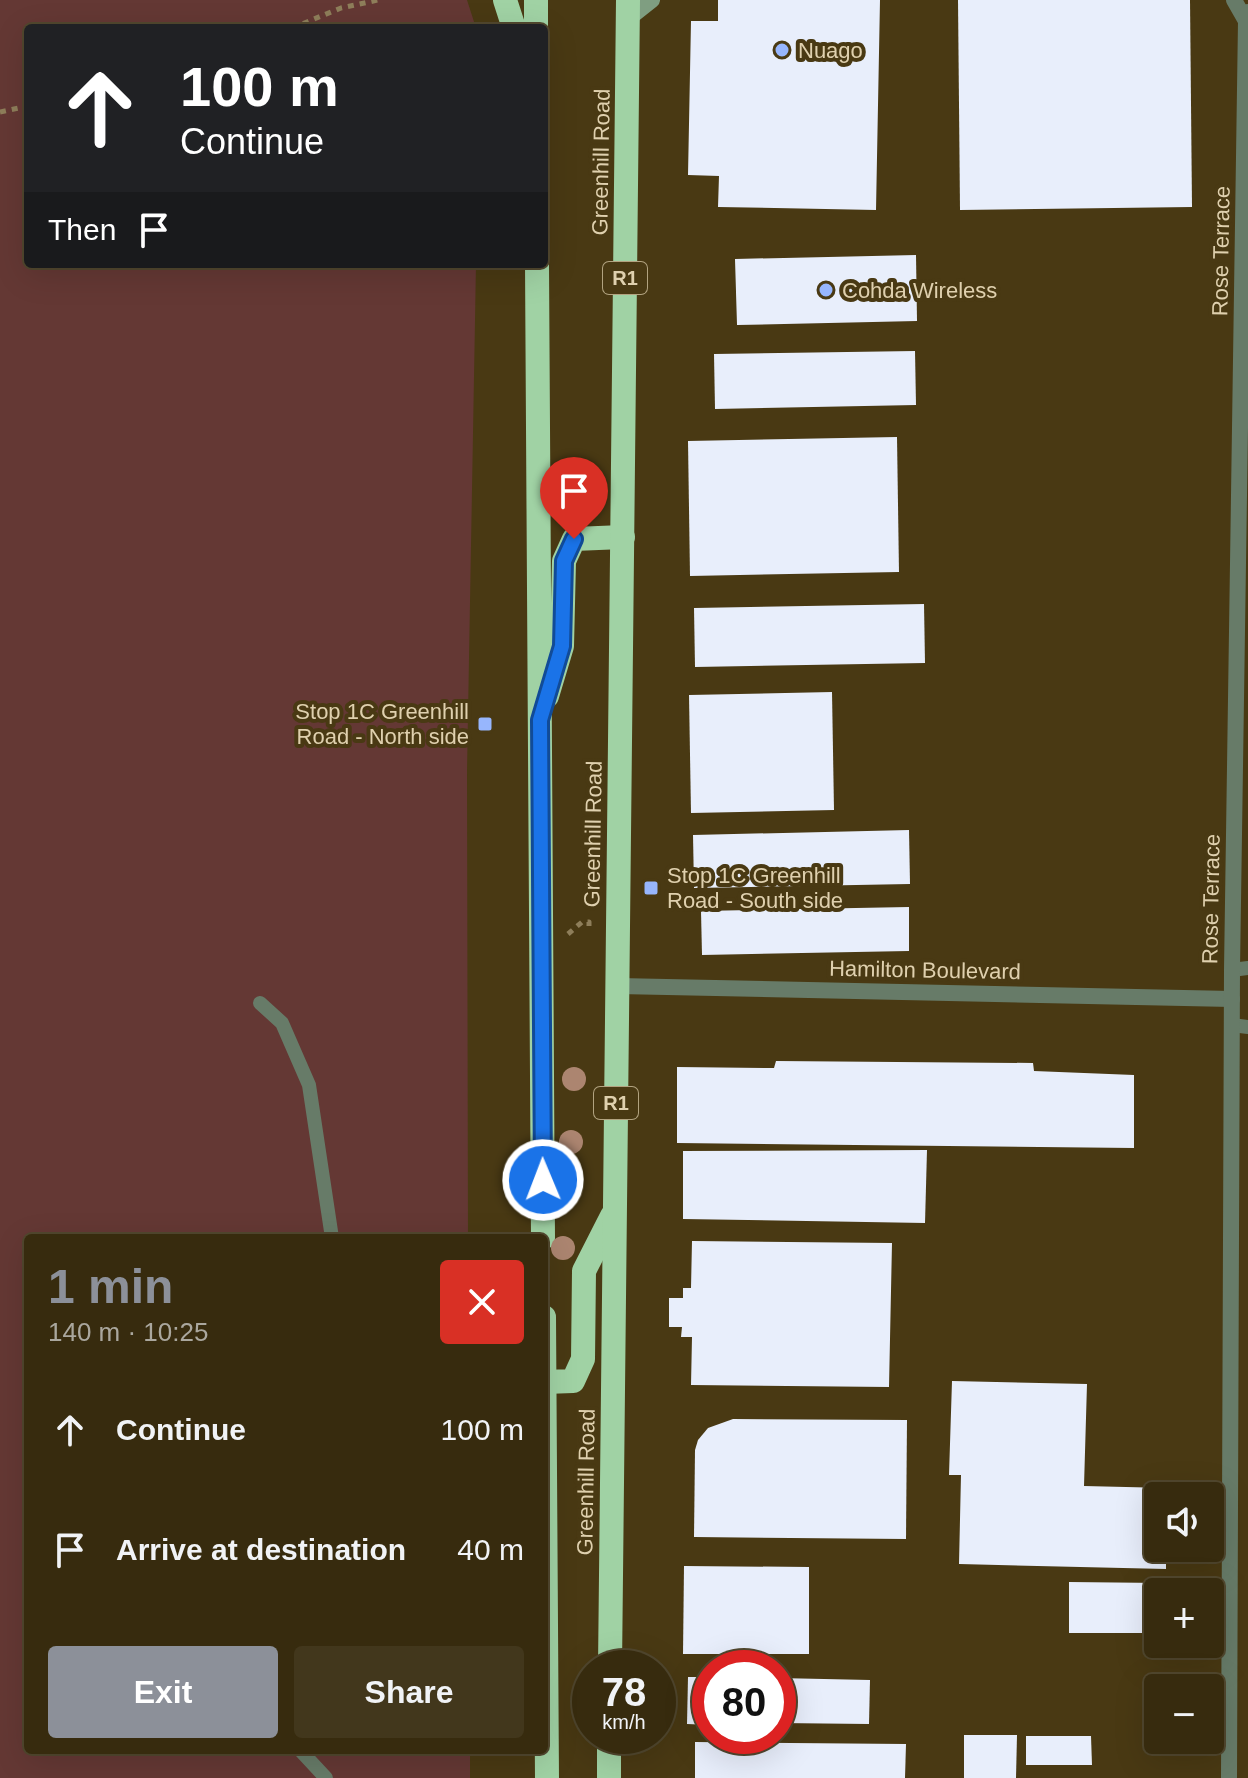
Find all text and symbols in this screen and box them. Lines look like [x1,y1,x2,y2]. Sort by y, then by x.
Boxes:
place label: Nuago [798,38,863,63]
marker: Nuago [773,41,791,59]
text: 100 m [180,55,339,118]
icon: ahead [48,56,152,160]
street label: Greenhill Road [587,88,615,236]
text: Continue [180,121,324,162]
street label: Rose Terrace [1207,186,1235,316]
icon: arrive [132,208,176,252]
text: Then [48,213,116,246]
road number: R1 [603,262,647,294]
place label: Cohda Wireless [842,278,997,303]
marker: Cohda Wireless [817,281,835,299]
pin [540,457,608,539]
icon: arrive [552,469,596,513]
place label: Stop 1C Greenhill Road - North side [295,699,469,749]
marker: Stop 1C Greenhill Road - North side [476,715,494,733]
street label: Greenhill Road [579,760,607,908]
street label: Rose Terrace [1197,834,1225,964]
place label: Stop 1C Greenhill Road - South side [667,863,843,913]
marker: Stop 1C Greenhill Road - South side [642,879,660,897]
street label: Hamilton Boulevard [829,956,1021,984]
road number: R1 [594,1087,638,1119]
position arrow [501,1138,585,1222]
text: 1 min [48,1260,173,1313]
button: close [440,1260,524,1344]
text: 140 m · 10:25 [48,1317,208,1347]
icon: ahead [48,1408,92,1452]
street label: Greenhill Road [572,1408,600,1556]
text: Continue [116,1413,246,1446]
text: 100 m [441,1413,524,1446]
map controls [1144,1482,1224,1754]
button: sound [1144,1482,1224,1562]
icon: arrive [48,1528,92,1572]
text: Arrive at destination [116,1533,406,1566]
text: 40 m [457,1533,524,1566]
button: + [1144,1578,1224,1658]
button: Exit [48,1646,278,1738]
button: Share [294,1646,524,1738]
speed limit sign: 80 [692,1650,796,1754]
text: 78 [602,1670,646,1714]
button: − [1144,1674,1224,1754]
text: km/h [602,1711,646,1733]

